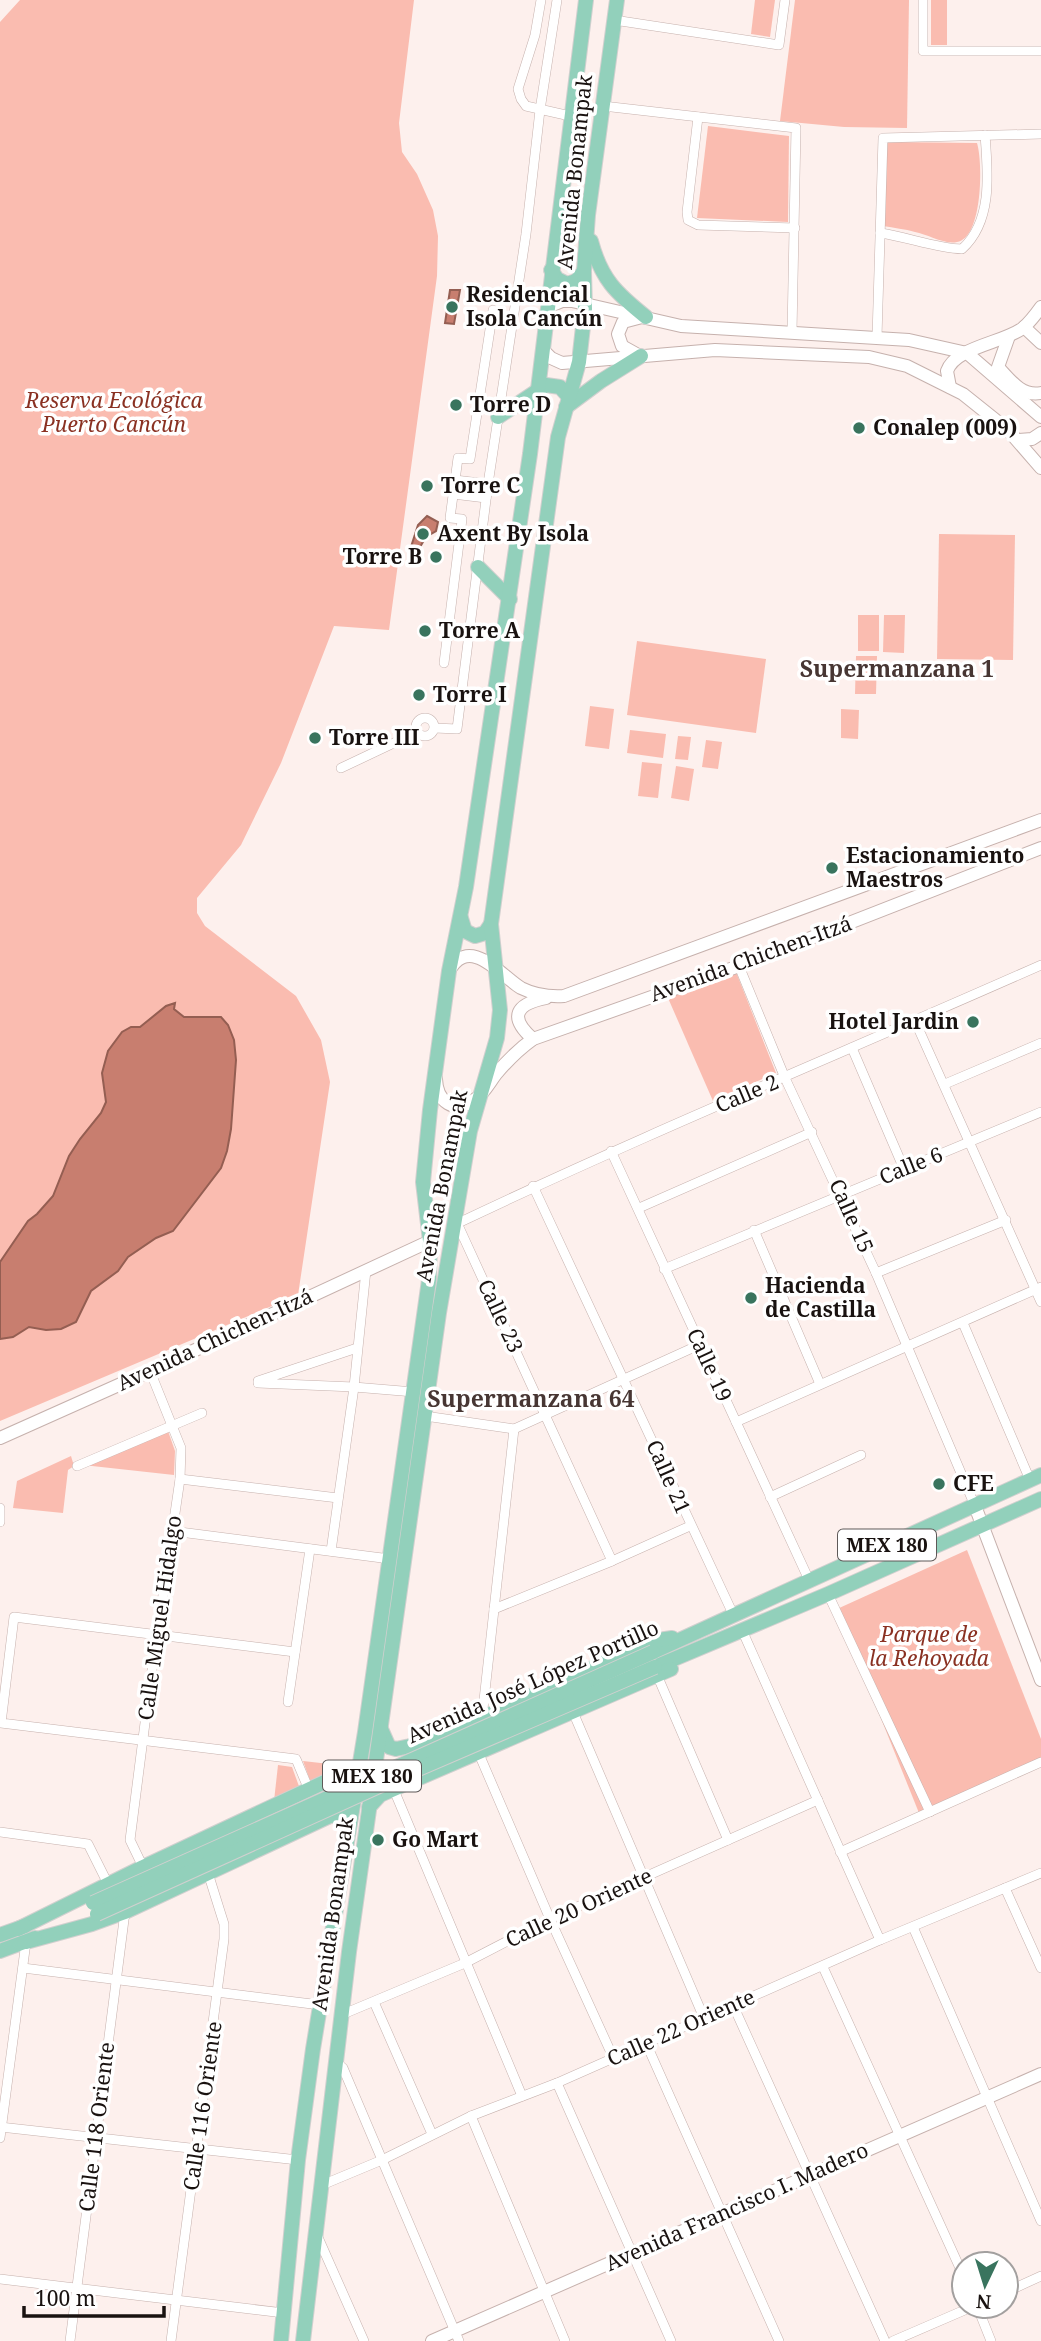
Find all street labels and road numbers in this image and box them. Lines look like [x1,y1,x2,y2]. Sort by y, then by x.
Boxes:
street label: Avenida Bonampak [550,73,598,271]
street label: Avenida Chichen-Itzá [646,908,856,1008]
street label: Calle 2 [711,1067,783,1119]
street label: Avenida Bonampak [409,1087,474,1284]
street label: Calle 6 [875,1140,947,1190]
street label: Calle 15 [823,1174,881,1257]
street label: Calle 23 [472,1274,530,1357]
street label: Avenida Chichen-Itzá [112,1281,317,1397]
street label: Calle 19 [681,1323,739,1406]
street label: Calle 21 [640,1435,698,1518]
street label: Calle Miguel Hidalgo [131,1514,187,1722]
road number: MEX 180 [838,1530,936,1560]
street label: Avenida José López Portillo [402,1613,663,1749]
road number: MEX 180 [323,1760,421,1792]
street label: Avenida Bonampak [305,1814,360,2013]
street label: Calle 20 Oriente [501,1861,657,1953]
street label: Calle 22 Oriente [602,1982,759,2072]
street label: Calle 116 Oriente [176,2019,228,2192]
street label: Calle 118 Oriente [72,2040,120,2213]
street label: Avenida Francisco I. Madero [601,2135,873,2277]

